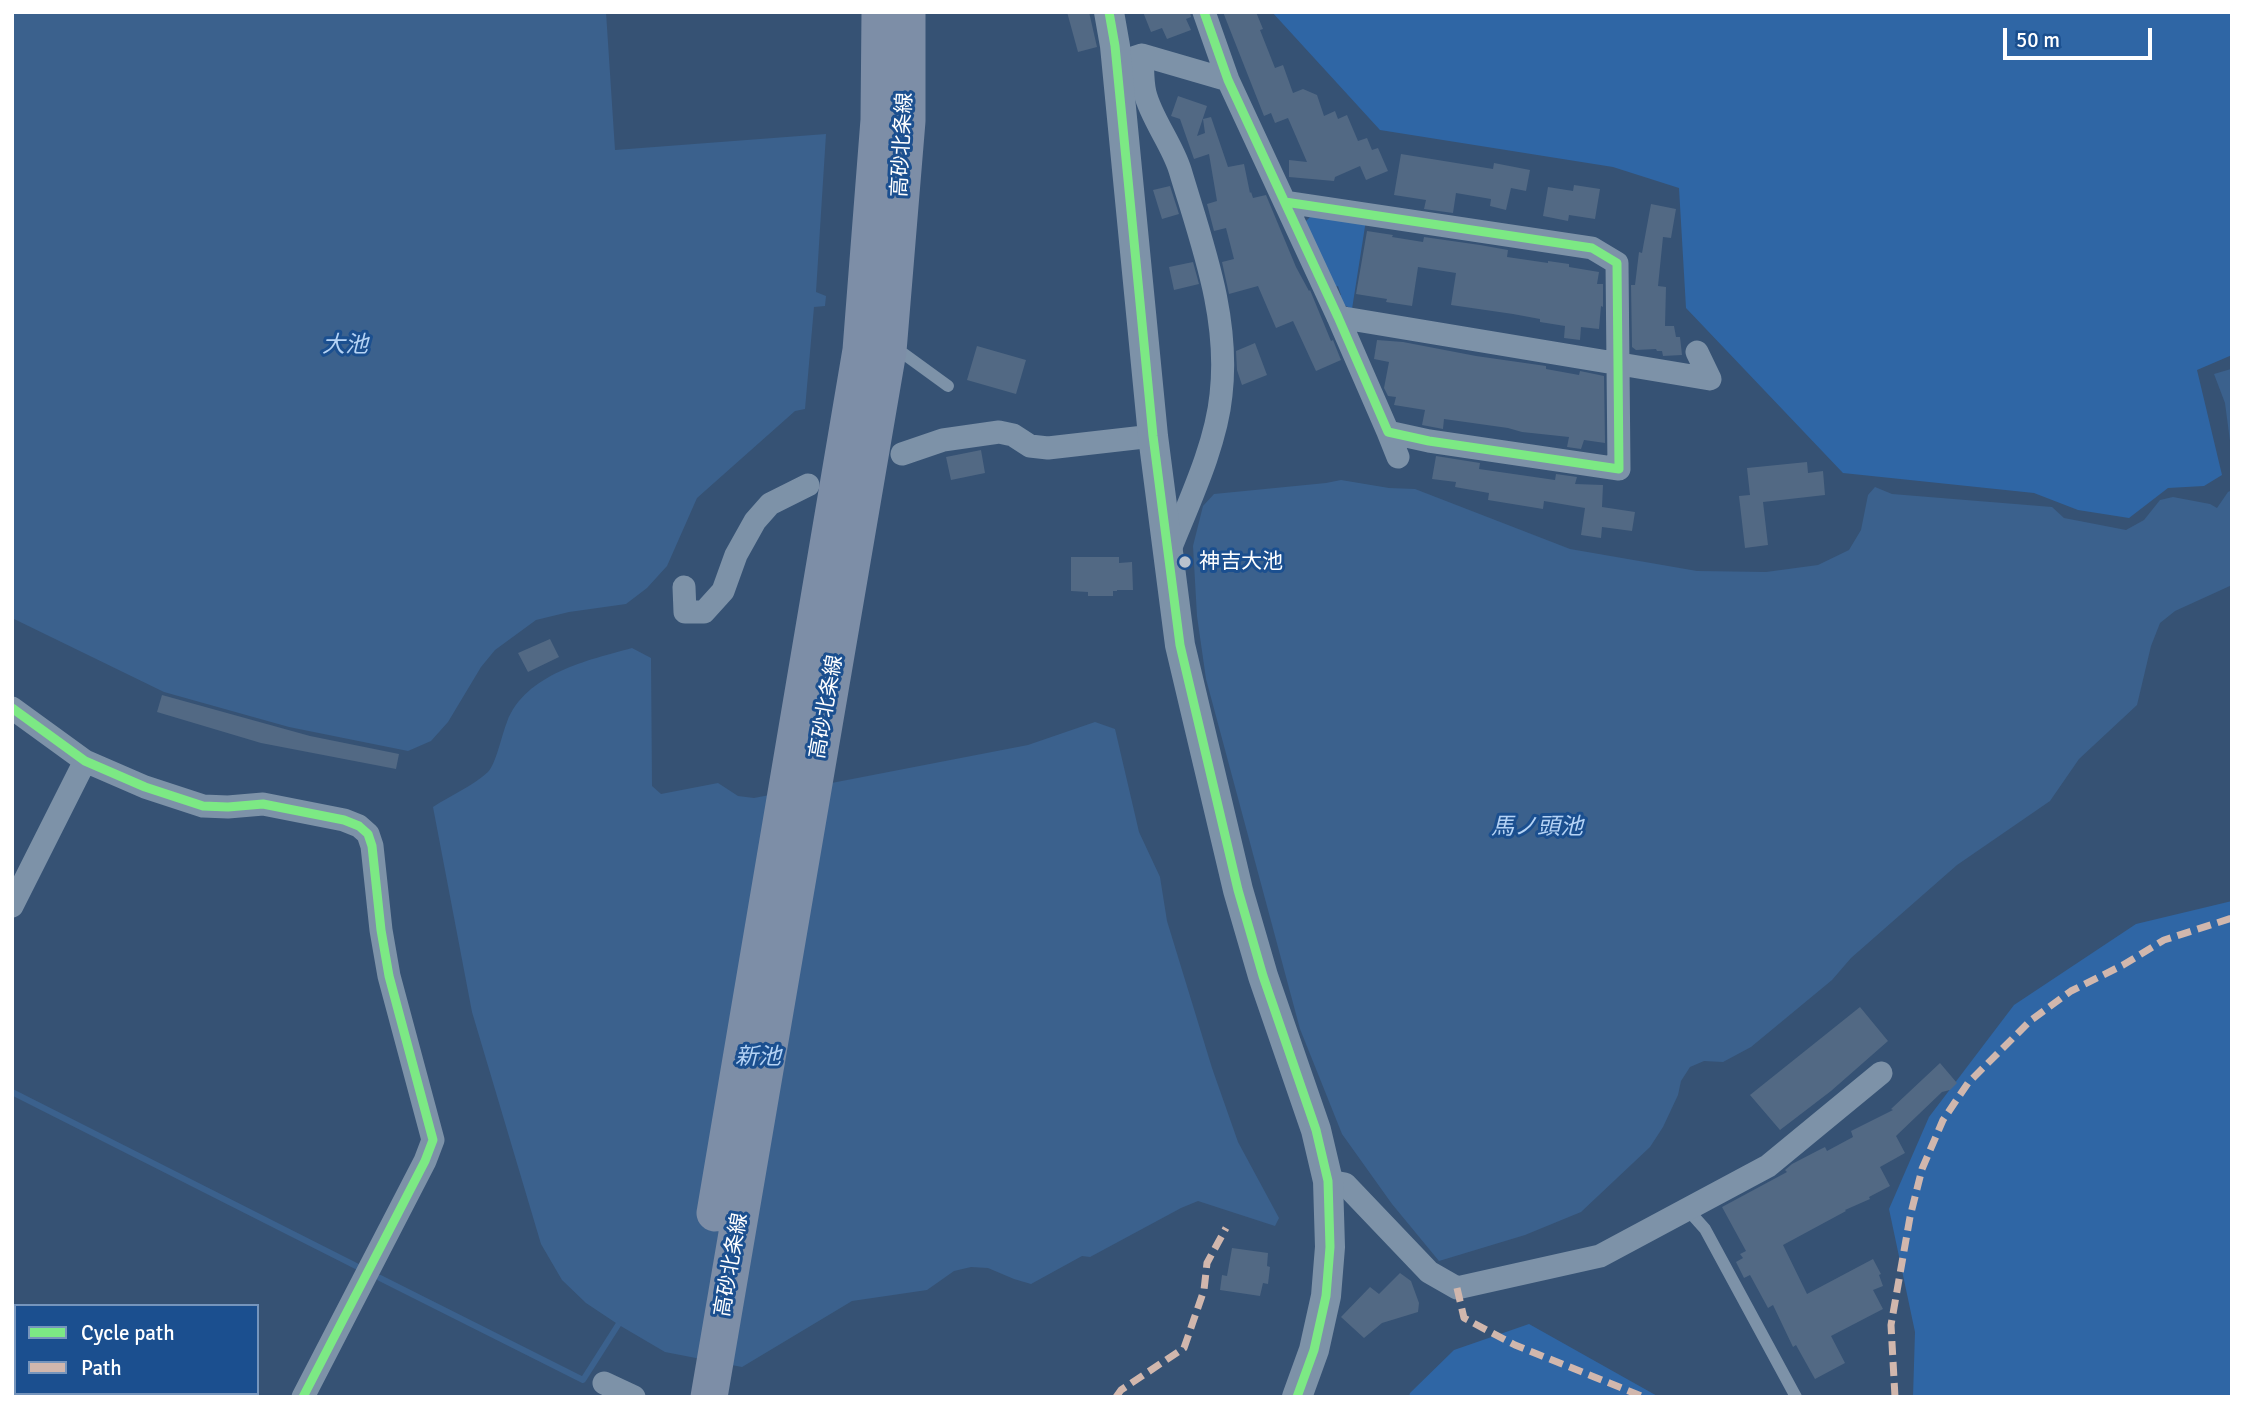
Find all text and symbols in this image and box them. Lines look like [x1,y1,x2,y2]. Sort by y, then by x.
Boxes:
scale bar [2006,14,2155,58]
text: 50 m [2016,27,2060,53]
street label: 高砂北条線 [888,92,918,198]
water label: 大池 [322,332,368,360]
place label: 神吉大池 [1199,549,1283,575]
marker: 神吉大池 [1177,554,1193,570]
street label: 高砂北条線 [805,653,849,761]
water label: 馬ノ頭池 [1491,814,1583,842]
water label: 新池 [735,1044,781,1072]
street label: 高砂北条線 [710,1211,754,1319]
legend [14,1304,259,1395]
text: Cycle path [81,1320,175,1346]
text: Path [81,1355,122,1381]

